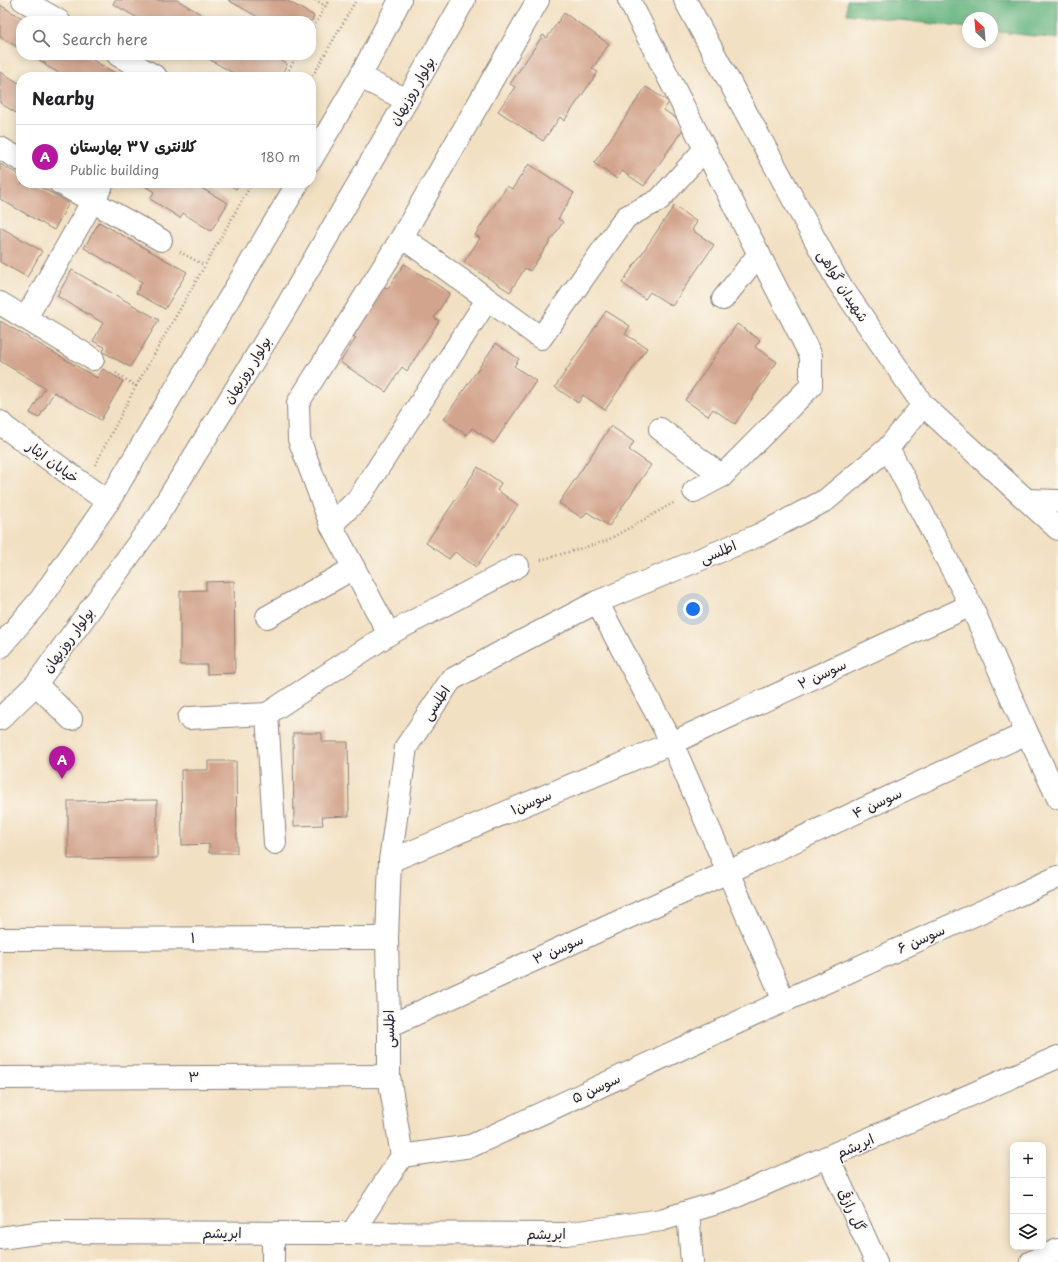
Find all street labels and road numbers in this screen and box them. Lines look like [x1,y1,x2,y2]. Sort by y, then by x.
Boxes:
street label: بولوار روزبهان [383,52,440,129]
street label: شهیدان گواهی [813,246,874,326]
street label: بولوار روزبهان [217,332,276,408]
street label: خیابان ایثار [22,435,84,488]
street label: اطلسی [696,534,739,569]
street label: بولوار روزبهان [37,603,99,677]
street label: سوسن ۲ [794,653,850,694]
street label: اطلسی [416,681,455,724]
street label: سوسن ۴ [849,782,905,823]
street label: سوسن۱ [507,784,555,820]
street label: سوسن ۶ [893,919,948,958]
street label: ۱ [190,927,196,948]
street label: سوسن ۳ [529,928,587,969]
street label: اطلسی [378,1010,399,1048]
street label: ۳ [188,1066,200,1087]
street label: ۵ سوسن [568,1067,624,1108]
street label: ابریشم [832,1128,878,1164]
street label: گل رازقی [833,1185,872,1235]
street label: ابریشم [202,1222,242,1244]
street label: ابریشم [526,1223,566,1245]

